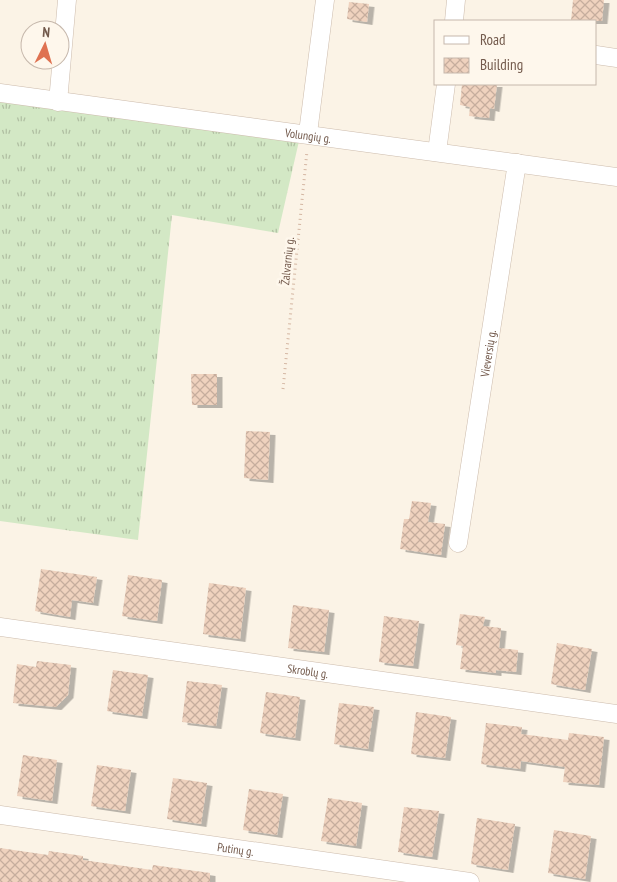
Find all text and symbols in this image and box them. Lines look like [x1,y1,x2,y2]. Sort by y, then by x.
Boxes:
north arrow [20,20,70,70]
legend [434,20,597,85]
text: N [42,23,51,41]
text: Road [480,30,506,49]
text: Building [480,55,523,74]
street label: Volungių g. [283,124,332,146]
street label: Žalvarnių g. [277,236,297,286]
street label: Vieversių g. [476,329,499,379]
street label: Skroblų g. [286,660,329,681]
street label: Putinų g. [216,839,255,859]

